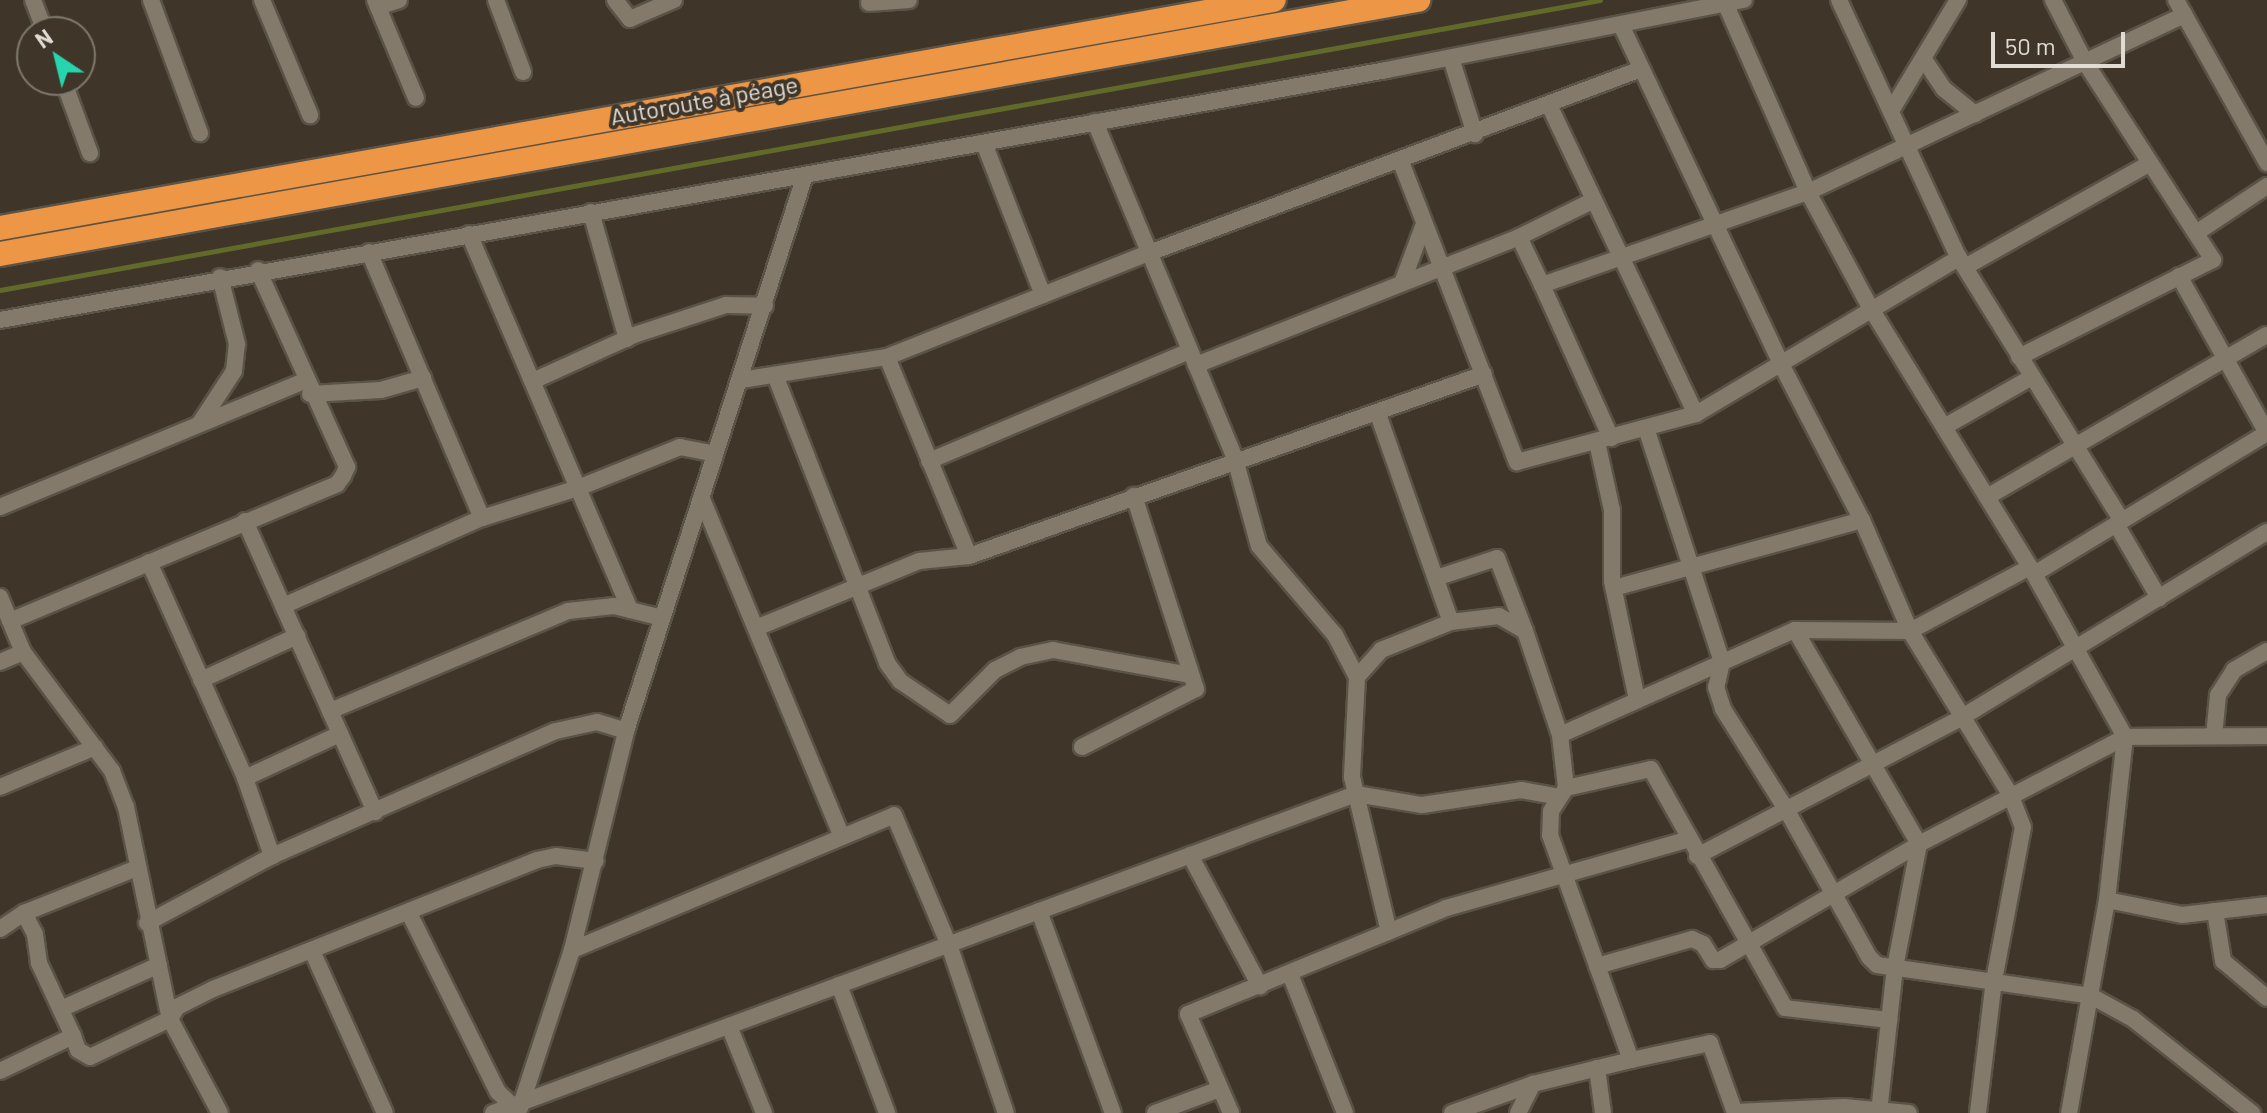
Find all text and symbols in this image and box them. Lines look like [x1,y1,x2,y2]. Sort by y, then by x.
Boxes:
north arrow [16,16,96,96]
scale bar [1995,16,2129,66]
text: N [30,23,57,53]
text: 50 m [2005,31,2056,60]
street label: Autoroute à péage [608,69,800,131]

